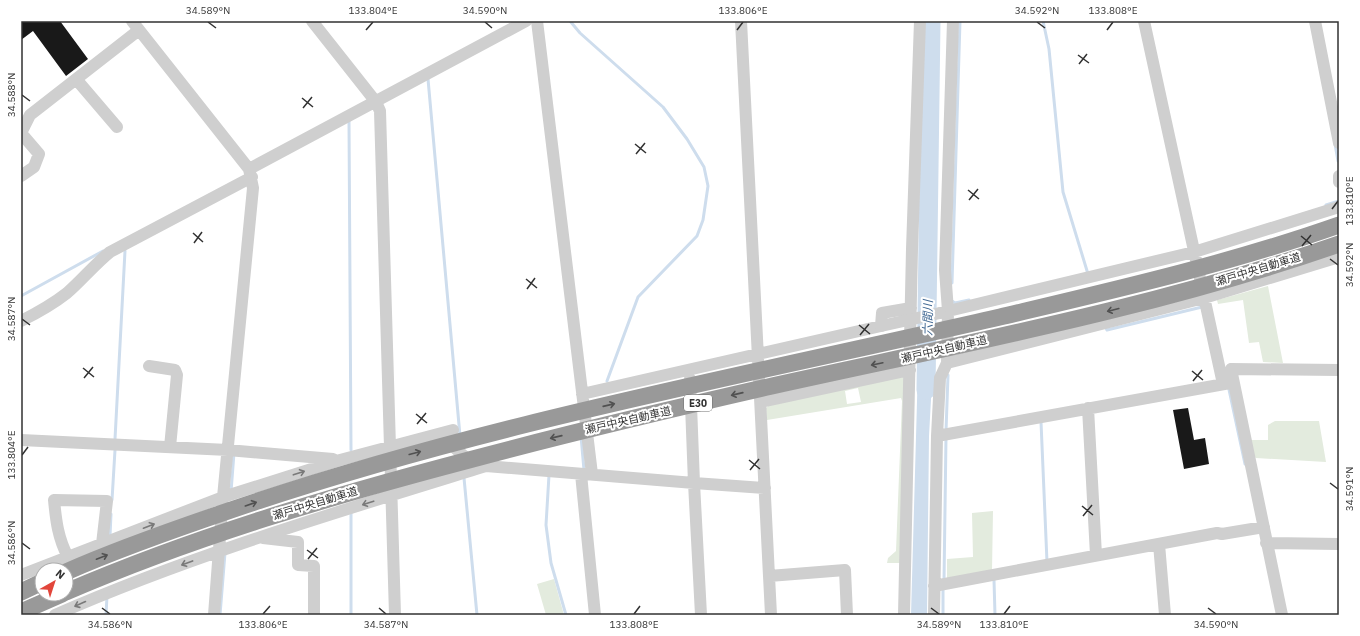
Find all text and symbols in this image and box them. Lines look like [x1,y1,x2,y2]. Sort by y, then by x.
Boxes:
text: 34.589°N [186,4,230,17]
text: 133.804°E [348,4,398,17]
text: 34.590°N [463,4,507,17]
text: 133.806°E [718,4,768,17]
text: 34.592°N [1015,4,1059,17]
text: 133.808°E [1088,4,1138,17]
text: 34.588°N [5,73,18,117]
text: 133.810°E [1343,176,1356,226]
text: 34.592°N [1343,243,1356,287]
street label: 瀬戸中央自動車道 [1214,249,1302,289]
text: 34.587°N [5,297,18,341]
water label: 六間川 [920,298,935,336]
one-way arrow [1107,307,1120,314]
street label: 瀬戸中央自動車道 [900,332,988,366]
one-way arrow [871,360,884,368]
one-way arrow [731,391,744,399]
road number: E30 [684,395,712,411]
one-way arrow [602,400,615,408]
street label: 瀬戸中央自動車道 [584,403,672,437]
text: 133.804°E [5,430,18,480]
one-way arrow [550,434,563,442]
one-way arrow [408,449,421,456]
text: 34.591°N [1343,467,1356,511]
one-way arrow [292,469,305,476]
street label: 瀬戸中央自動車道 [271,483,359,523]
one-way arrow [244,499,256,507]
one-way arrow [362,500,375,507]
text: 34.586°N [5,521,18,565]
one-way arrow [142,521,154,529]
one-way arrow [96,553,108,561]
one-way arrow [181,559,193,567]
north arrow [34,562,74,602]
text: N [53,566,68,582]
one-way arrow [74,601,86,609]
text: 34.586°N [88,618,132,631]
text: 133.806°E [238,618,288,631]
text: 34.587°N [364,618,408,631]
text: 133.808°E [609,618,659,631]
text: 34.589°N [917,618,961,631]
text: 133.810°E [979,618,1029,631]
text: 34.590°N [1194,618,1238,631]

